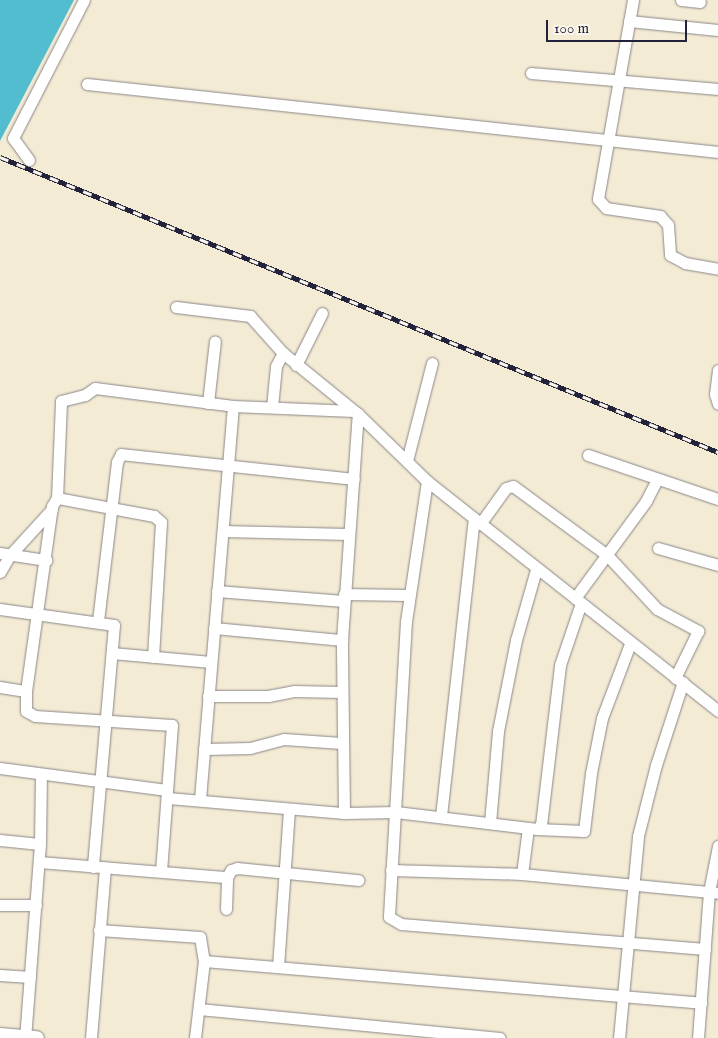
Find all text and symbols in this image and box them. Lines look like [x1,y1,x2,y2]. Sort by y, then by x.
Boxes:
scale bar [548,10,689,42]
text: 100 m [554,19,589,38]

